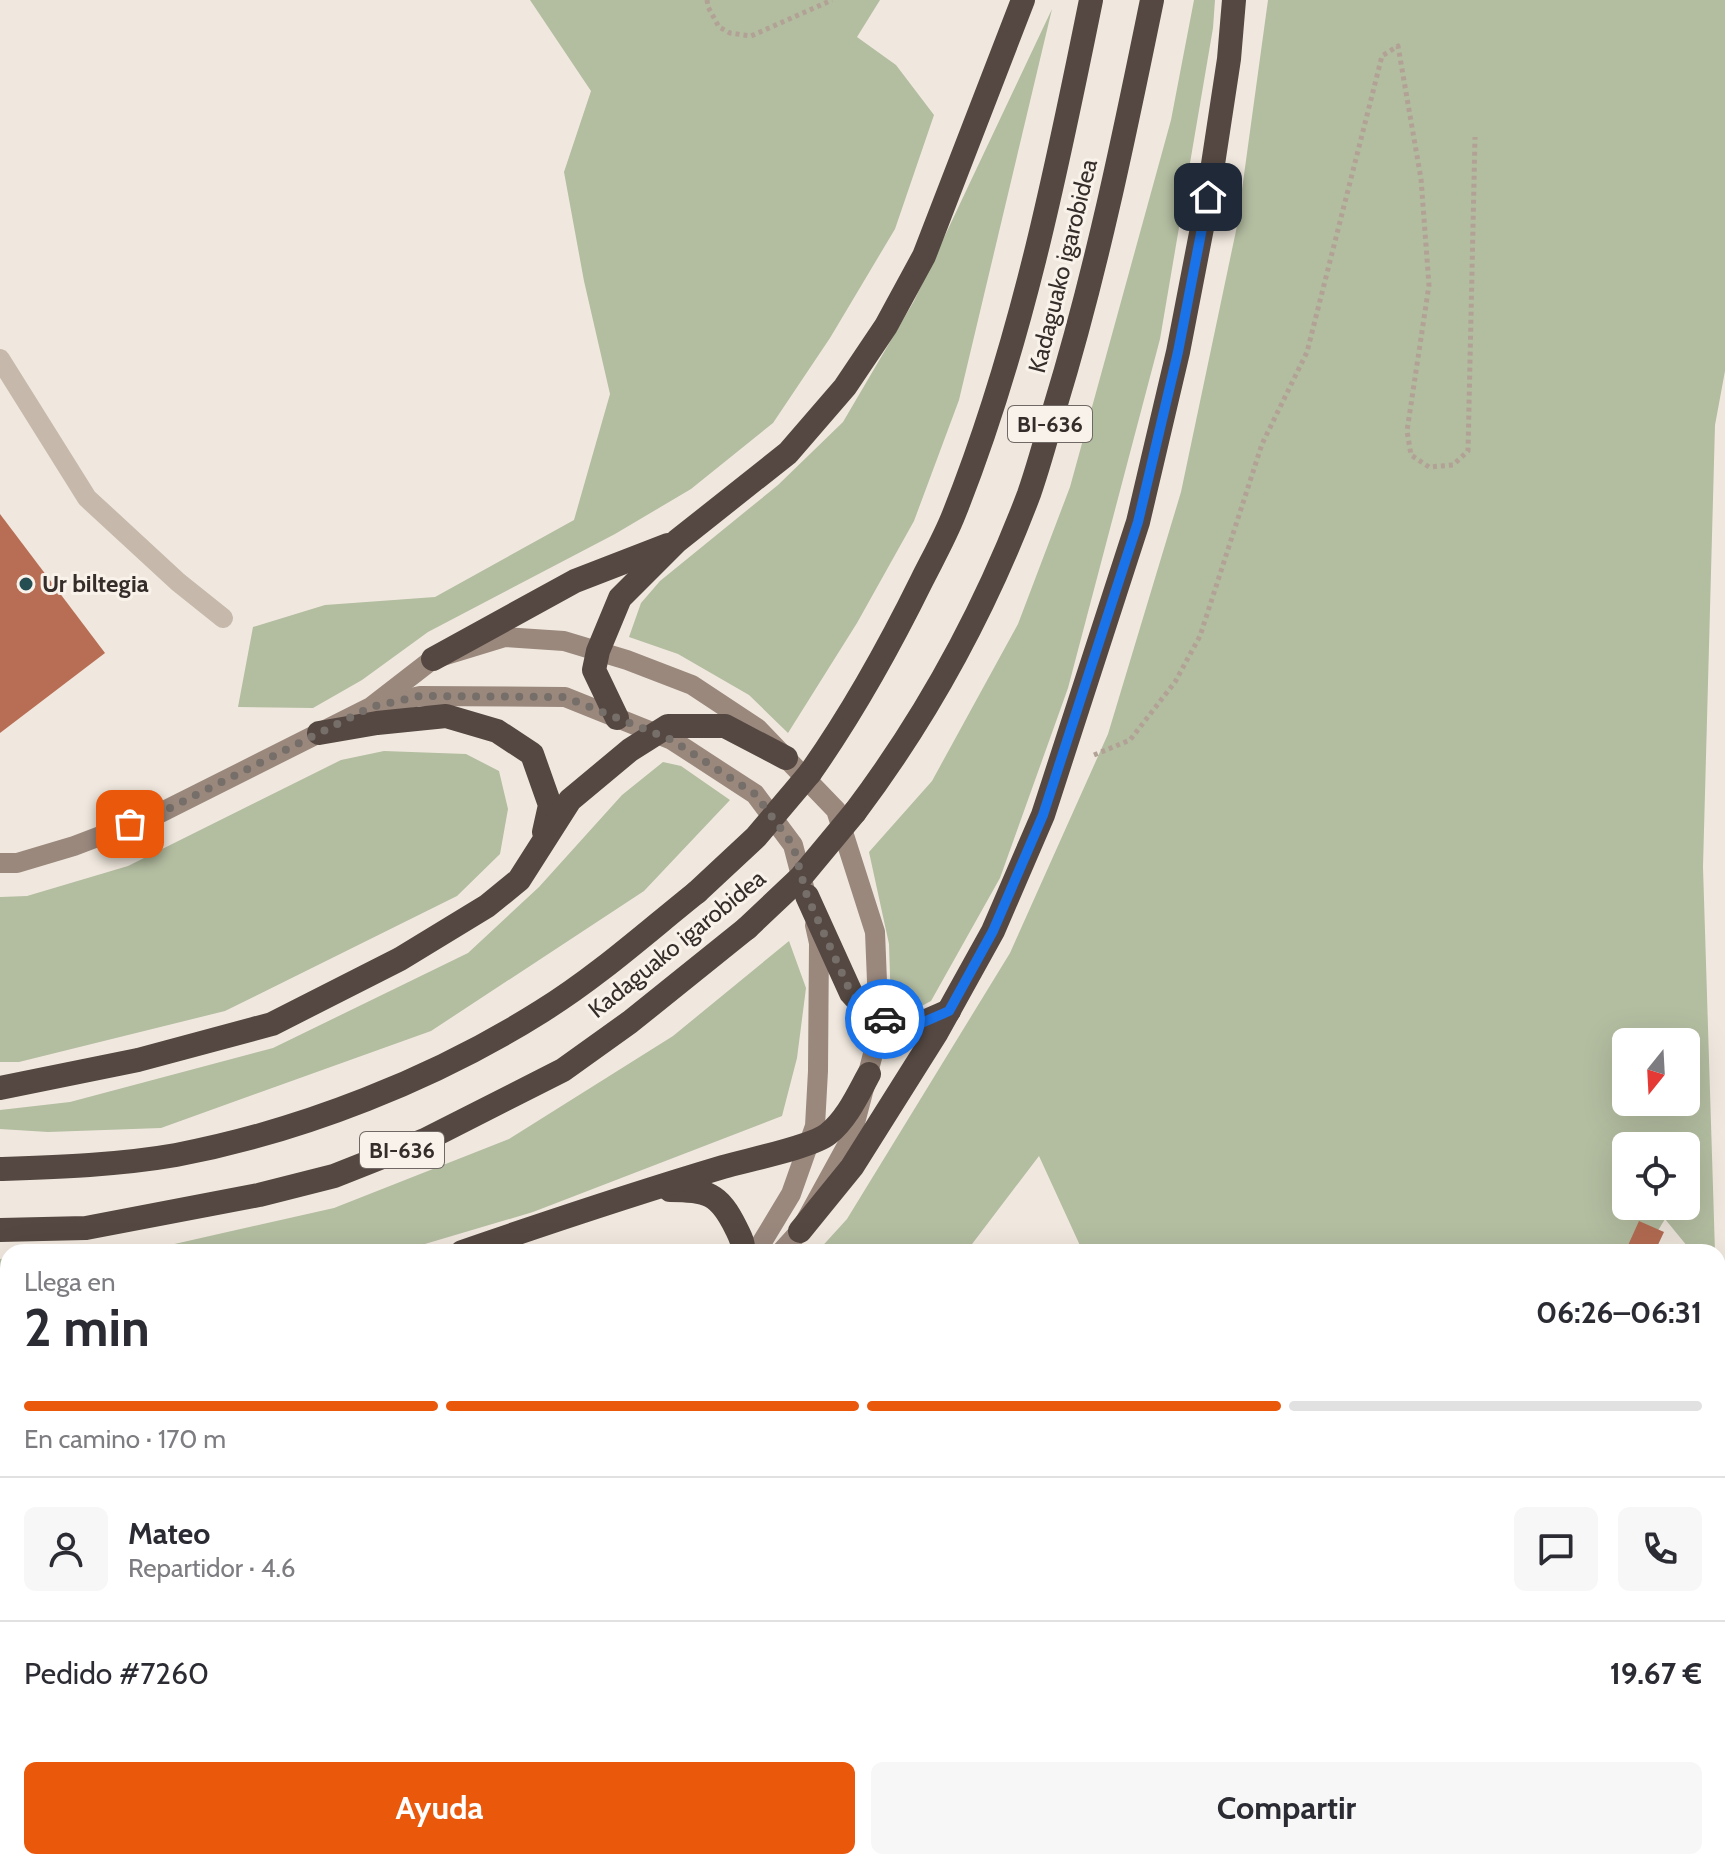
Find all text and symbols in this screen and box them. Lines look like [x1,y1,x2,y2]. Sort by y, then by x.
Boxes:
street label: Kadaguako igarobidea [1022,155,1103,376]
pin [1174,163,1242,231]
icon: home [1186,175,1230,219]
road number: BI-636 [1008,406,1092,442]
place label: Ur biltegia [42,569,149,598]
marker: Ur biltegia [17,575,35,593]
pin [96,790,164,858]
icon: bag [108,802,152,846]
street label: Kadaguako igarobidea [582,863,771,1024]
courier [845,979,925,1059]
icon: car [863,997,907,1041]
north arrow [1612,1028,1700,1116]
map controls [1612,1028,1700,1220]
road number: BI-636 [360,1132,444,1168]
button: locate [1612,1132,1700,1220]
text: Llega en [24,1266,115,1298]
text: 06:26–06:31 [1536,1294,1702,1331]
text: 2 min [24,1296,150,1359]
text: En camino · 170 m [24,1423,226,1455]
button: person [24,1507,108,1591]
button: chat [1514,1507,1598,1591]
button: phone [1618,1507,1702,1591]
text: Mateo [128,1515,210,1552]
text: Repartidor · 4.6 [128,1552,296,1584]
text: Pedido #7260 [24,1655,209,1692]
text: 19.67 € [1610,1655,1702,1692]
button: Ayuda [24,1762,855,1854]
button: Compartir [871,1762,1702,1854]

